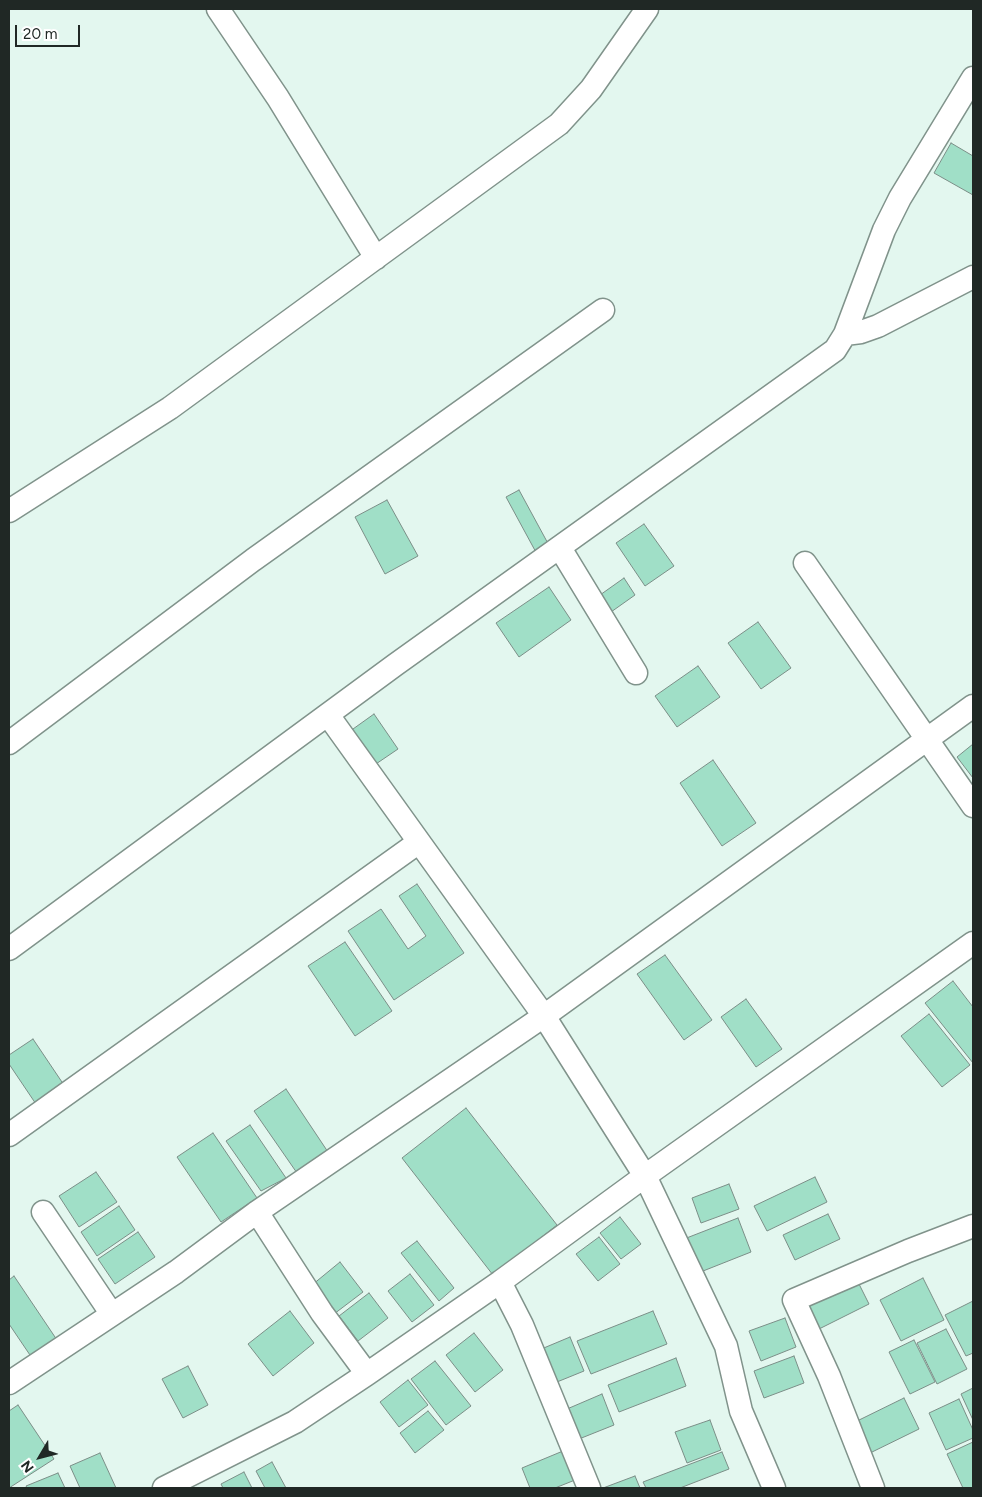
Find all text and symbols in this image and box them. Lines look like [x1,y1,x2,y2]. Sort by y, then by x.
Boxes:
scale bar [18,15,82,47]
text: 20 m [23,25,57,43]
north arrow [15,1432,65,1482]
text: N [18,1457,38,1476]

